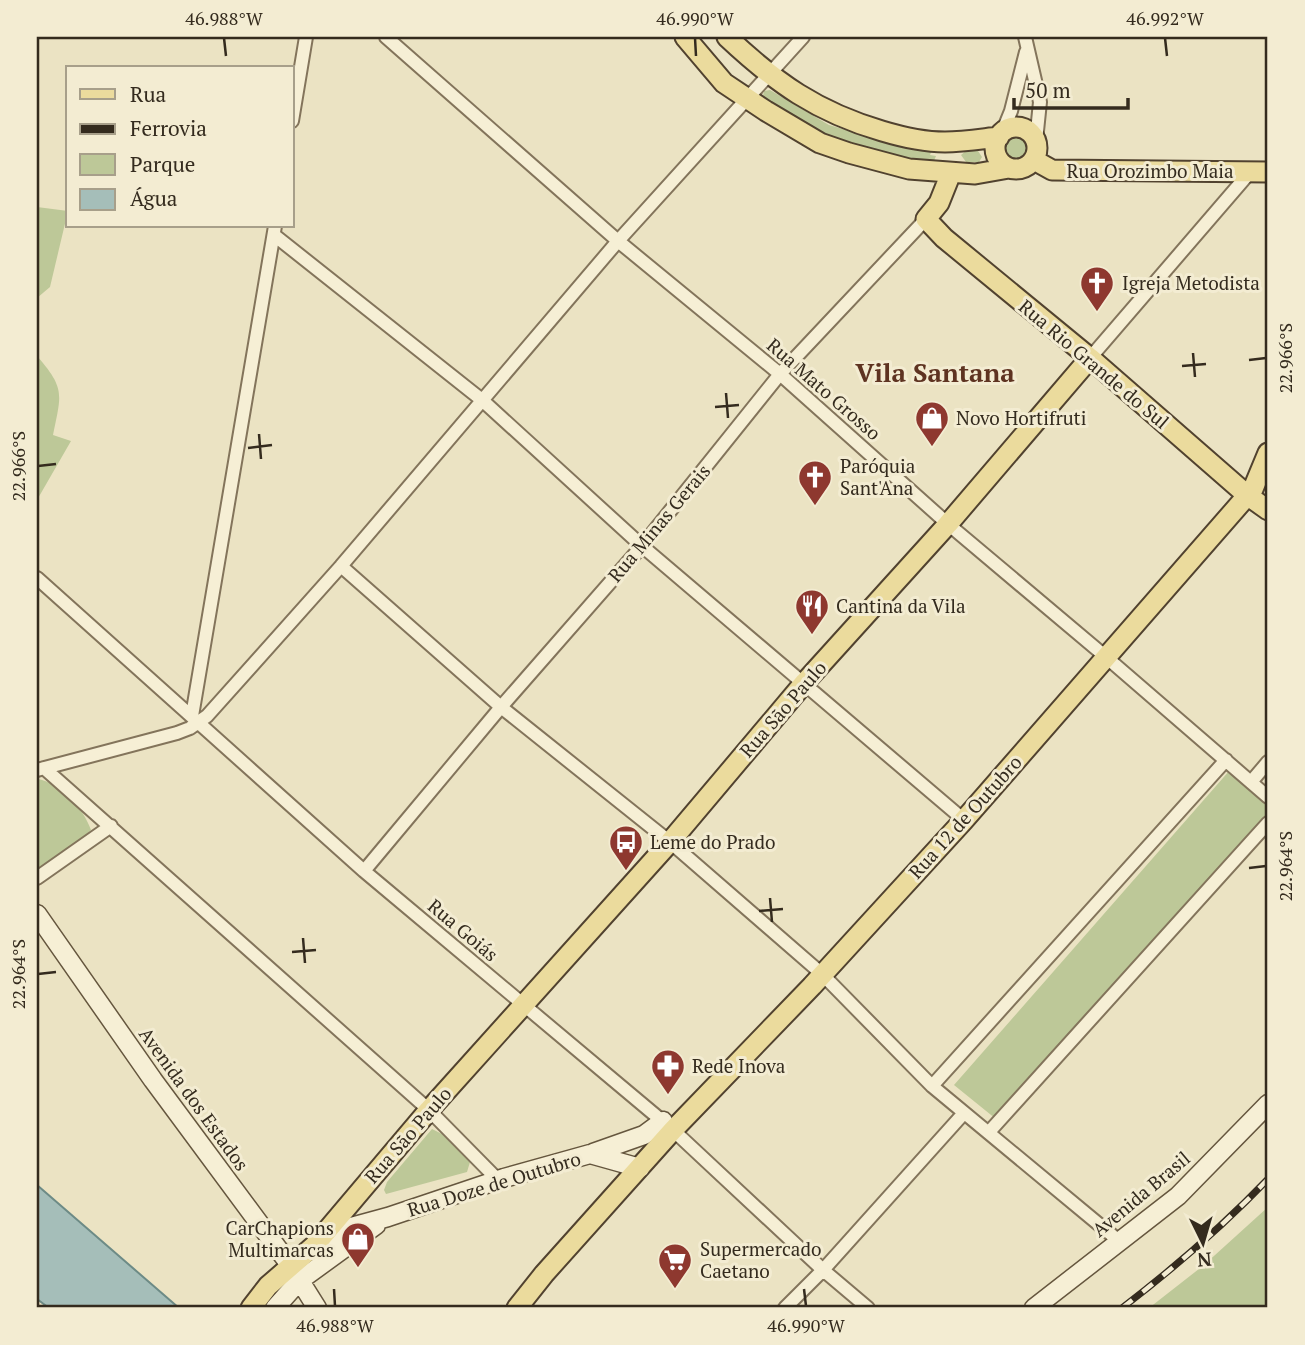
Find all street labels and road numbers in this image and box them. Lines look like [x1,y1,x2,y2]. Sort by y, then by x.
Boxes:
street label: Rua Orozimbo Maia [1066,158,1234,183]
street label: Rua Rio Grande do Sul [1014,293,1175,434]
street label: Rua Mato Grosso [762,332,887,445]
street label: Rua Minas Gerais [602,458,715,587]
street label: Rua São Paulo [734,655,831,762]
street label: Rua 12 de Outubro [903,750,1027,884]
street label: Rua Goiás [423,893,504,966]
street label: Avenida dos Estados [134,1022,255,1175]
street label: Rua São Paulo [359,1081,456,1188]
street label: Rua Doze de Outubro [404,1145,584,1222]
street label: Avenida Brasil [1087,1145,1195,1242]

